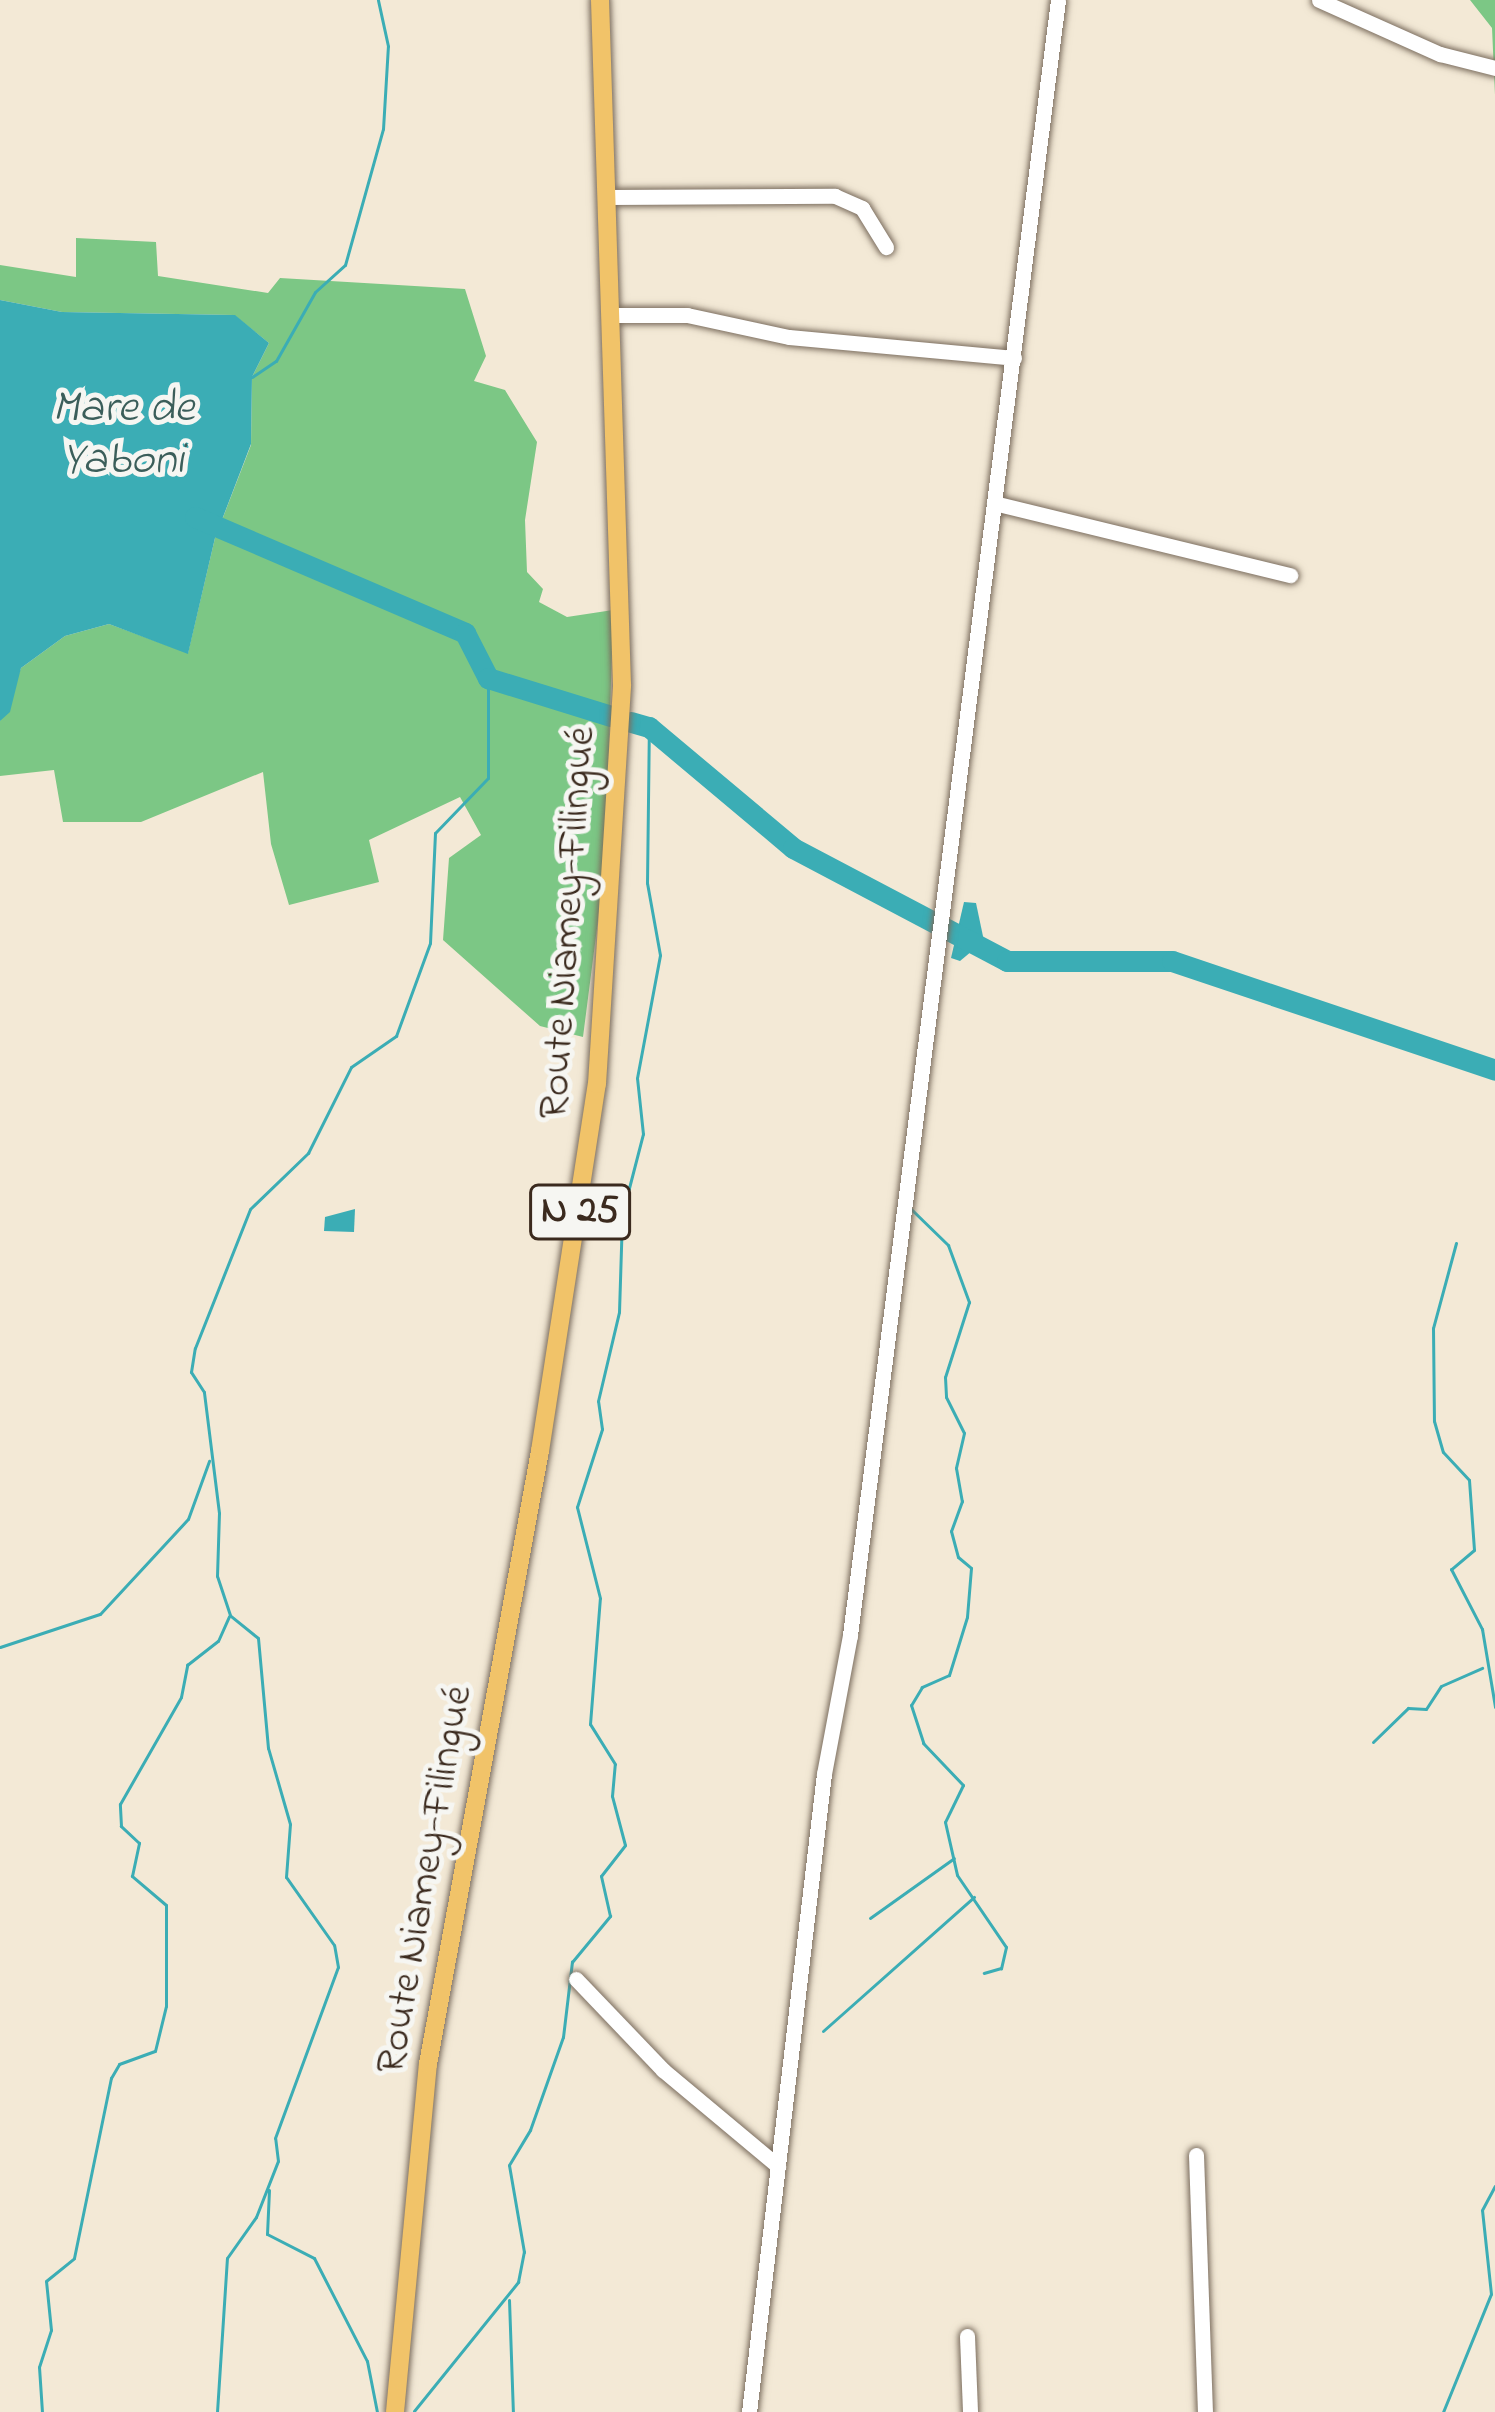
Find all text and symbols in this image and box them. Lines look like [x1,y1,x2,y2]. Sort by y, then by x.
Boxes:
water label: Mare de Yaboni [52,383,194,489]
street label: Route Niamey-Filingué [530,725,608,1121]
road number: N 25 [529,1179,631,1245]
street label: Route Niamey-Filingué [367,1682,485,2078]

